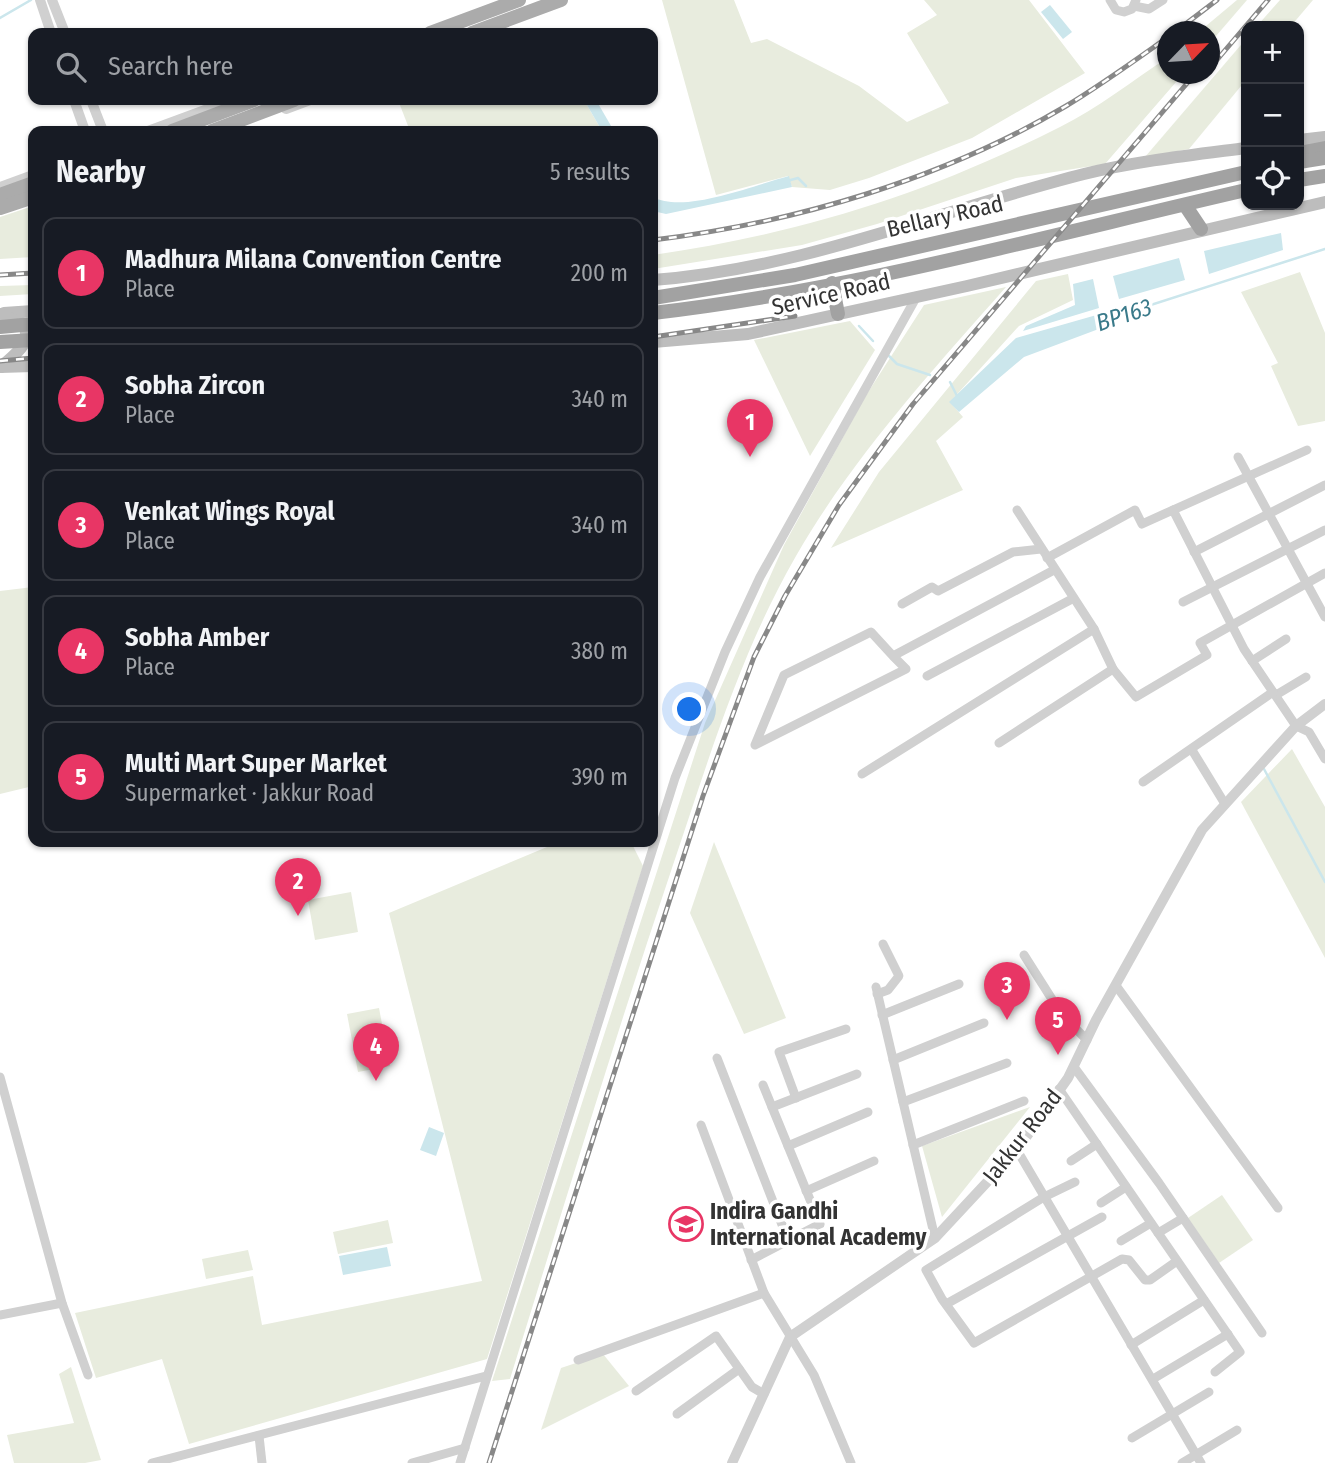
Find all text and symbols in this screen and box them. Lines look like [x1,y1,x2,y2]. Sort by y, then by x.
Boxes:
north arrow [1157,21,1220,84]
map controls [1241,21,1304,210]
button: + [1241,21,1304,84]
search box [28,28,658,105]
icon: search [52,48,90,86]
text: Search here [108,51,233,82]
button: − [1241,84,1304,147]
button: locate [1241,147,1304,210]
text: Nearby [56,154,145,190]
text: 5 results [550,158,630,186]
street label: Bellary Road [884,189,1006,243]
text: Madhura Milana Convention Centre [125,244,501,275]
text: 1 [76,259,86,287]
text: 200 m [571,259,628,287]
street label: Service Road [769,267,893,321]
text: Place [125,275,175,303]
water label: BP163 [1093,293,1156,337]
text: Sobha Zircon [125,370,265,401]
text: 2 [76,385,86,413]
text: 340 m [572,385,628,413]
pin: 1 [727,399,773,457]
text: Place [125,401,175,429]
text: Venkat Wings Royal [125,496,335,527]
text: 3 [76,511,86,539]
text: 340 m [572,511,628,539]
text: Place [125,527,175,555]
text: Sobha Amber [125,622,269,653]
text: 4 [75,637,87,665]
text: 380 m [571,637,628,665]
text: Place [125,653,175,681]
your location [672,692,706,726]
text: Multi Mart Super Market [125,748,387,779]
text: 5 [75,763,87,791]
text: 390 m [572,763,628,791]
text: Supermarket · Jakkur Road [125,779,374,807]
pin: 2 [275,858,321,916]
pin: 3 [984,962,1030,1020]
pin: 5 [1035,997,1081,1055]
pin: 4 [353,1023,399,1081]
street label: Jakkur Road [977,1083,1067,1189]
place label: Indira Gandhi International Academy [710,1197,927,1251]
school or university icon: Indira Gandhi International Academy [667,1205,705,1243]

